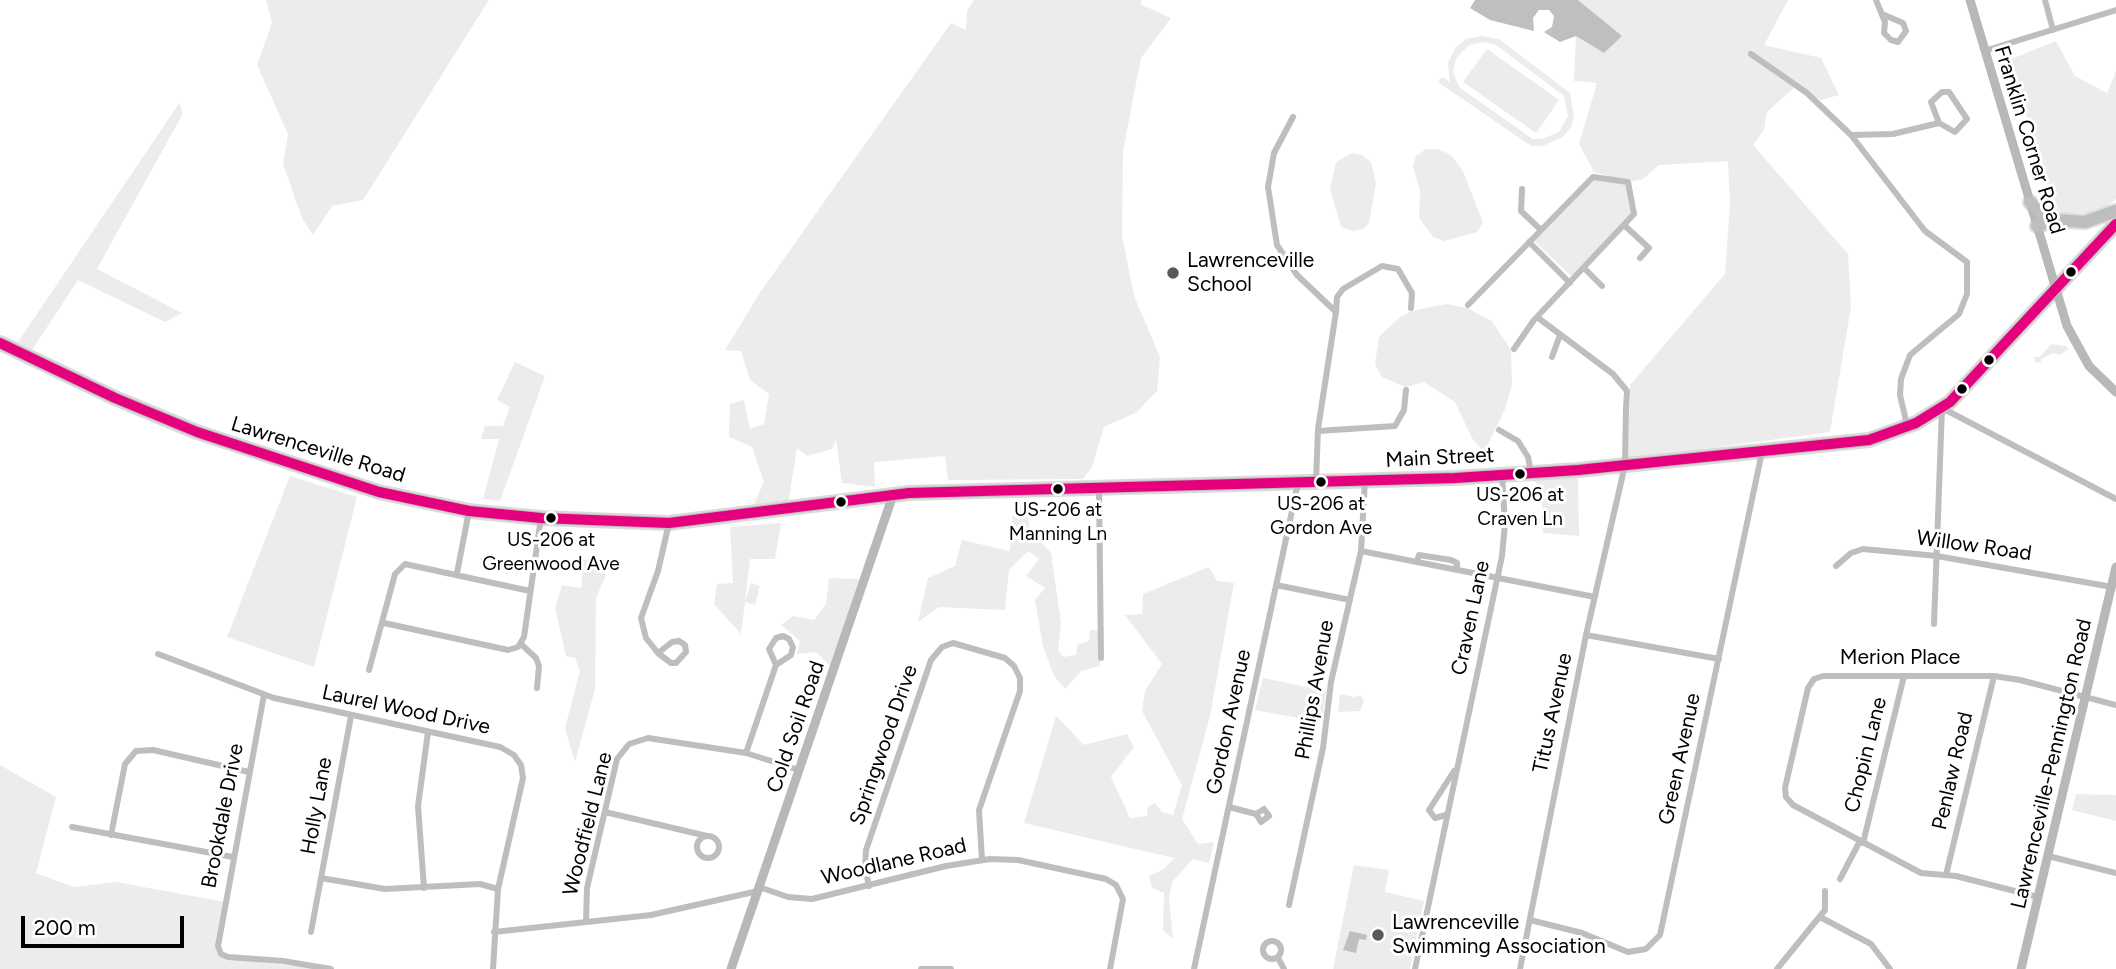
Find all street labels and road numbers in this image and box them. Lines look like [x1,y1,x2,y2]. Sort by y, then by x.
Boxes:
street label: Franklin Corner Road [1988,43,2070,237]
street label: Lawrenceville Road [228,412,408,488]
street label: Main Street [1385,443,1495,473]
street label: Willow Road [1915,525,2033,567]
street label: Craven Lane [1447,558,1495,678]
street label: Lawrenceville-Pennington Road [2006,616,2098,912]
street label: Phillips Avenue [1290,618,1340,762]
street label: Merion Place [1840,645,1960,671]
street label: Gordon Avenue [1201,647,1257,797]
street label: Titus Avenue [1528,651,1578,775]
street label: Cold Soil Road [762,658,830,796]
street label: Springwood Drive [845,661,923,829]
street label: Laurel Wood Drive [320,680,492,740]
street label: Green Avenue [1654,691,1706,827]
street label: Chopin Lane [1839,695,1893,815]
street label: Penlaw Road [1927,710,1979,832]
street label: Brookdale Drive [197,741,249,891]
street label: Woodfield Lane [558,750,618,898]
street label: Holly Lane [296,755,338,857]
street label: Woodlane Road [819,833,969,891]

